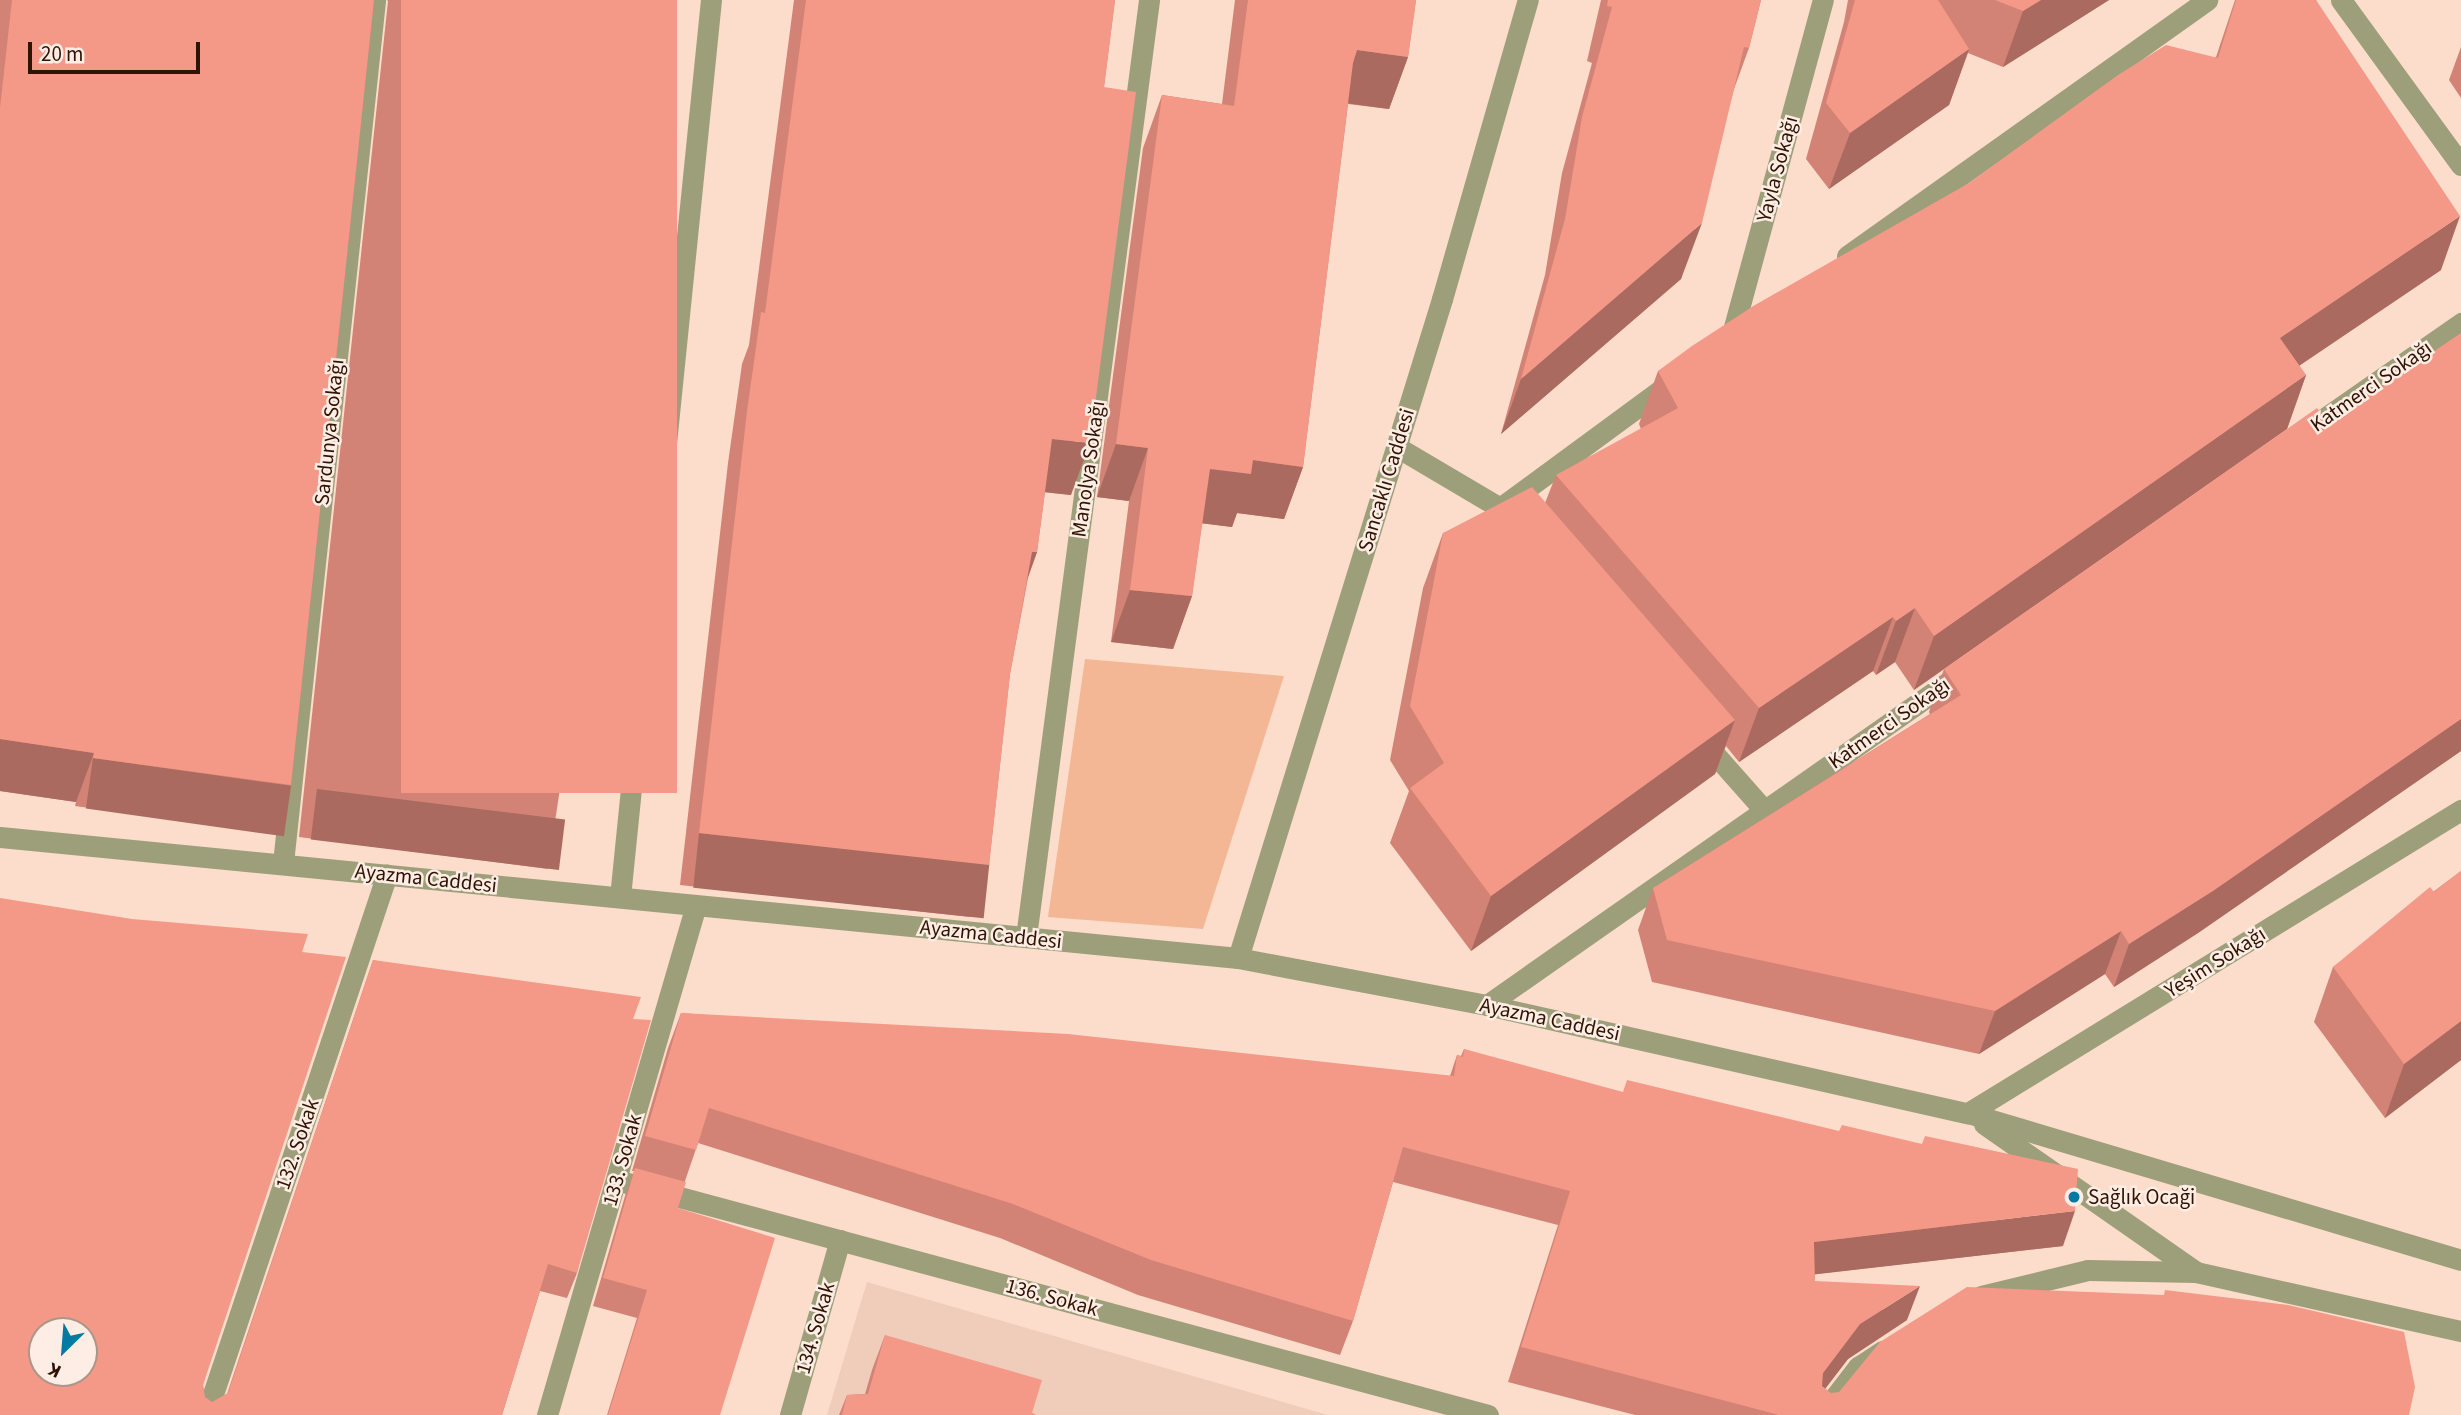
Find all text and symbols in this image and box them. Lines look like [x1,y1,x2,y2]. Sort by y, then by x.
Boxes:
scale bar [32,28,203,72]
text: 20 m [41,39,83,69]
street label: Yayla Sokağı [1751,113,1803,225]
street label: Katmerci Sokağı [2305,335,2437,437]
street label: Sardunya Sokağı [309,358,349,506]
street label: Manolya Sokağı [1066,399,1110,539]
street label: Sancaklı Caddesi [1352,405,1420,555]
street label: Katmerci Sokağı [1823,672,1955,774]
street label: Ayazma Caddesi [354,858,498,898]
street label: Ayazma Caddesi [919,914,1063,954]
street label: Yeşim Sokağı [2160,921,2270,1003]
street label: Ayazma Caddesi [1478,992,1622,1046]
street label: 132. Sokak [270,1095,324,1193]
street label: 133. Sokak [597,1111,647,1209]
place label: Sağlık Ocaği [2088,1184,2195,1210]
marker: Sağlık Ocaği [2066,1189,2082,1205]
street label: 136. Sokak [1003,1273,1101,1321]
street label: 134. Sokak [790,1279,840,1377]
north arrow [28,1317,98,1387]
text: K [44,1355,66,1384]

